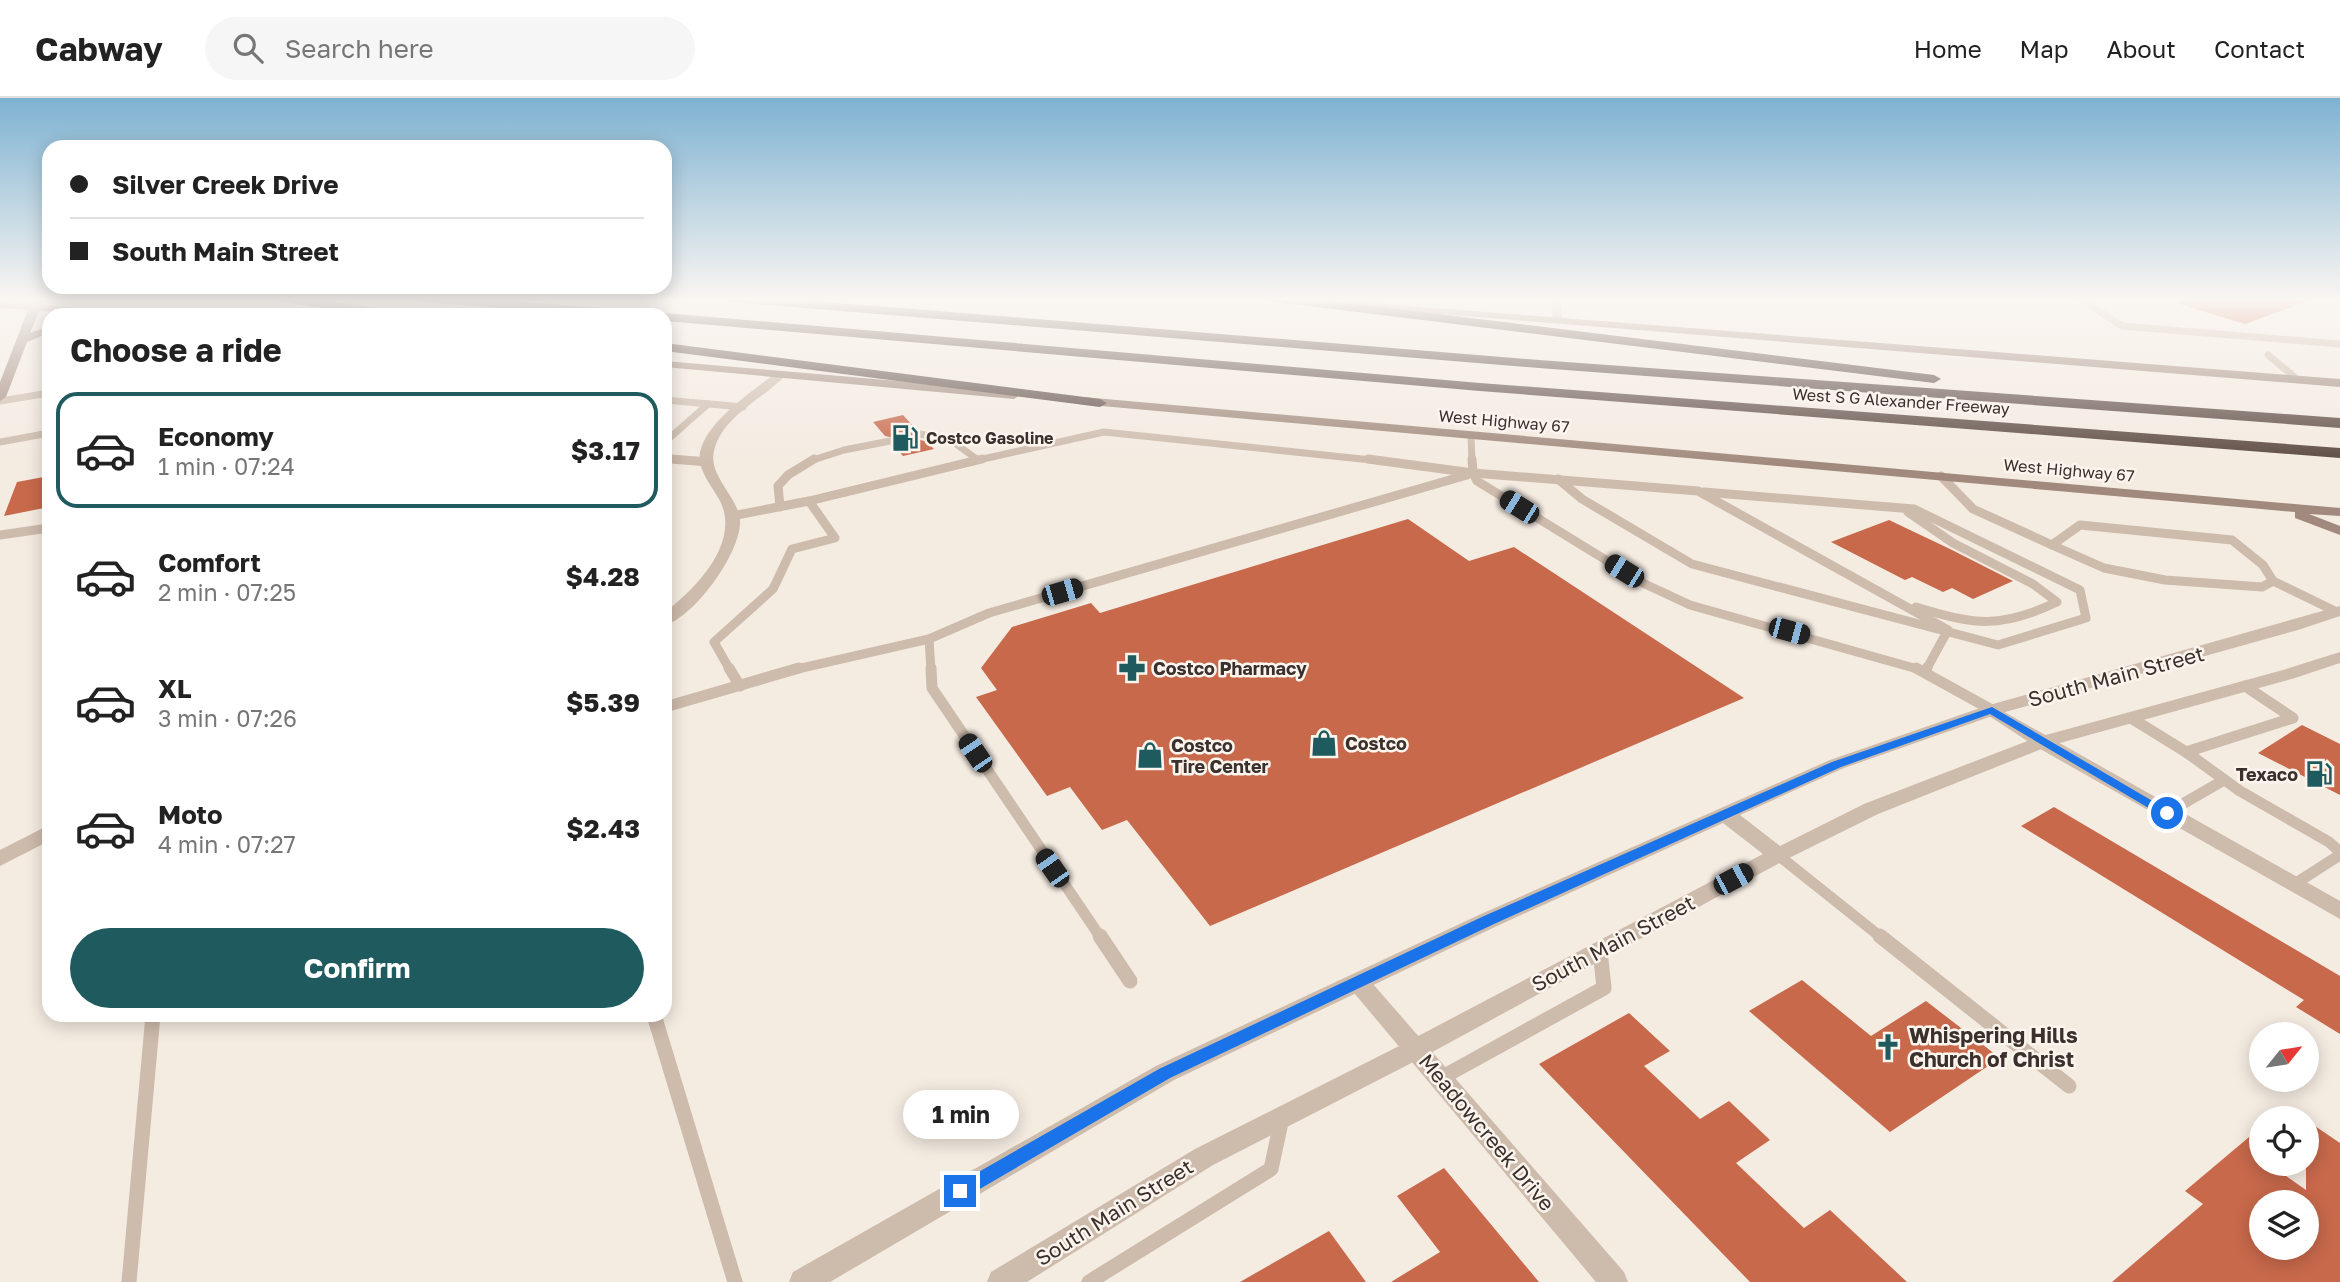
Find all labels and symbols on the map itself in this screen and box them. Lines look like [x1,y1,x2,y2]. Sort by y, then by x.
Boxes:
street label: West S G Alexander Freeway [1792,383,2010,419]
street label: West Highway 67 [1438,405,1570,437]
fuel station icon: Costco Gasoline [890,423,920,453]
place label: Costco Gasoline [926,428,1054,448]
street label: West Highway 67 [2003,454,2135,486]
car [1496,487,1543,527]
car [1601,551,1648,591]
car [1039,576,1086,608]
car [1766,615,1813,647]
street label: South Main Street [2025,640,2207,712]
pharmacy icon: Costco Pharmacy [1117,653,1147,683]
place label: Costco Pharmacy [1153,657,1307,679]
shop icon: Costco [1309,728,1339,758]
car [955,730,996,776]
place label: Costco [1345,732,1407,754]
place label: Costco Tire Center [1171,734,1269,777]
shop icon: Costco Tire Center [1135,740,1165,770]
fuel station icon: Texaco [2304,759,2334,789]
place label: Texaco [2236,763,2298,785]
route start [2151,797,2183,829]
car [1032,845,1073,891]
car [1710,860,1757,898]
street label: South Main Street [1527,889,1699,997]
place label: Whispering Hills Church of Christ [1909,1022,2078,1072]
north arrow [2249,1022,2319,1092]
church icon: Whispering Hills Church of Christ [1873,1032,1903,1062]
street label: Meadowcreek Drive [1414,1048,1560,1216]
callout: 1 min [902,1090,1018,1138]
street label: South Main Street [1030,1153,1198,1271]
route end [944,1175,976,1207]

